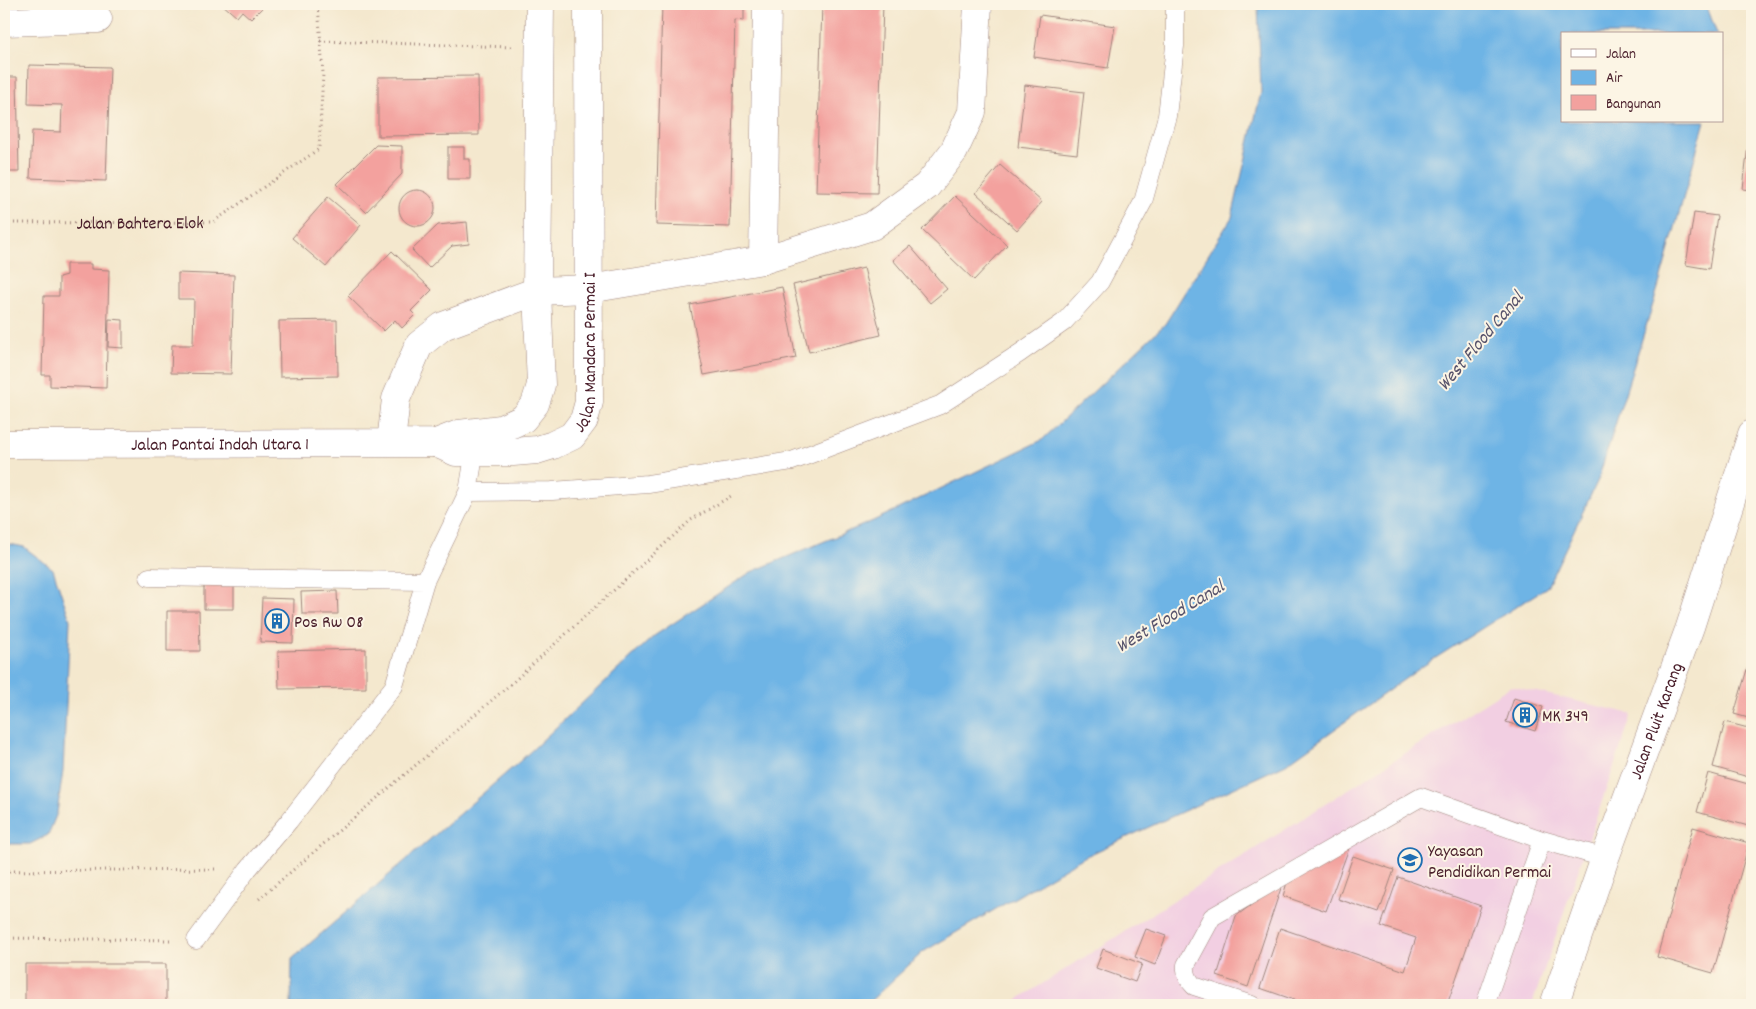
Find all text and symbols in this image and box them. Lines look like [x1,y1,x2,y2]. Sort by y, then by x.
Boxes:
legend [1561,32,1724,122]
text: Jalan [1606,44,1636,66]
text: Air [1606,68,1623,90]
text: Bangunan [1606,94,1661,116]
street label: Jalan Bahtera Elok [76,212,204,238]
street label: Jalan Mandara Permai I [569,272,604,439]
water label: West Flood Canal [1432,286,1532,398]
street label: Jalan Pantai Indah Utara 1 [131,433,309,459]
water label: West Flood Canal [1111,574,1231,661]
building icon: Pos Rw 08 [264,608,290,634]
place label: Pos Rw 08 [294,611,363,636]
street label: Jalan Pluit Karang [1625,659,1691,783]
building icon: MK 349 [1512,702,1538,728]
place label: MK 349 [1542,705,1589,730]
place label: Yayasan Pendidikan Permai [1428,840,1551,886]
school or university icon: Yayasan Pendidikan Permai [1397,847,1423,873]

